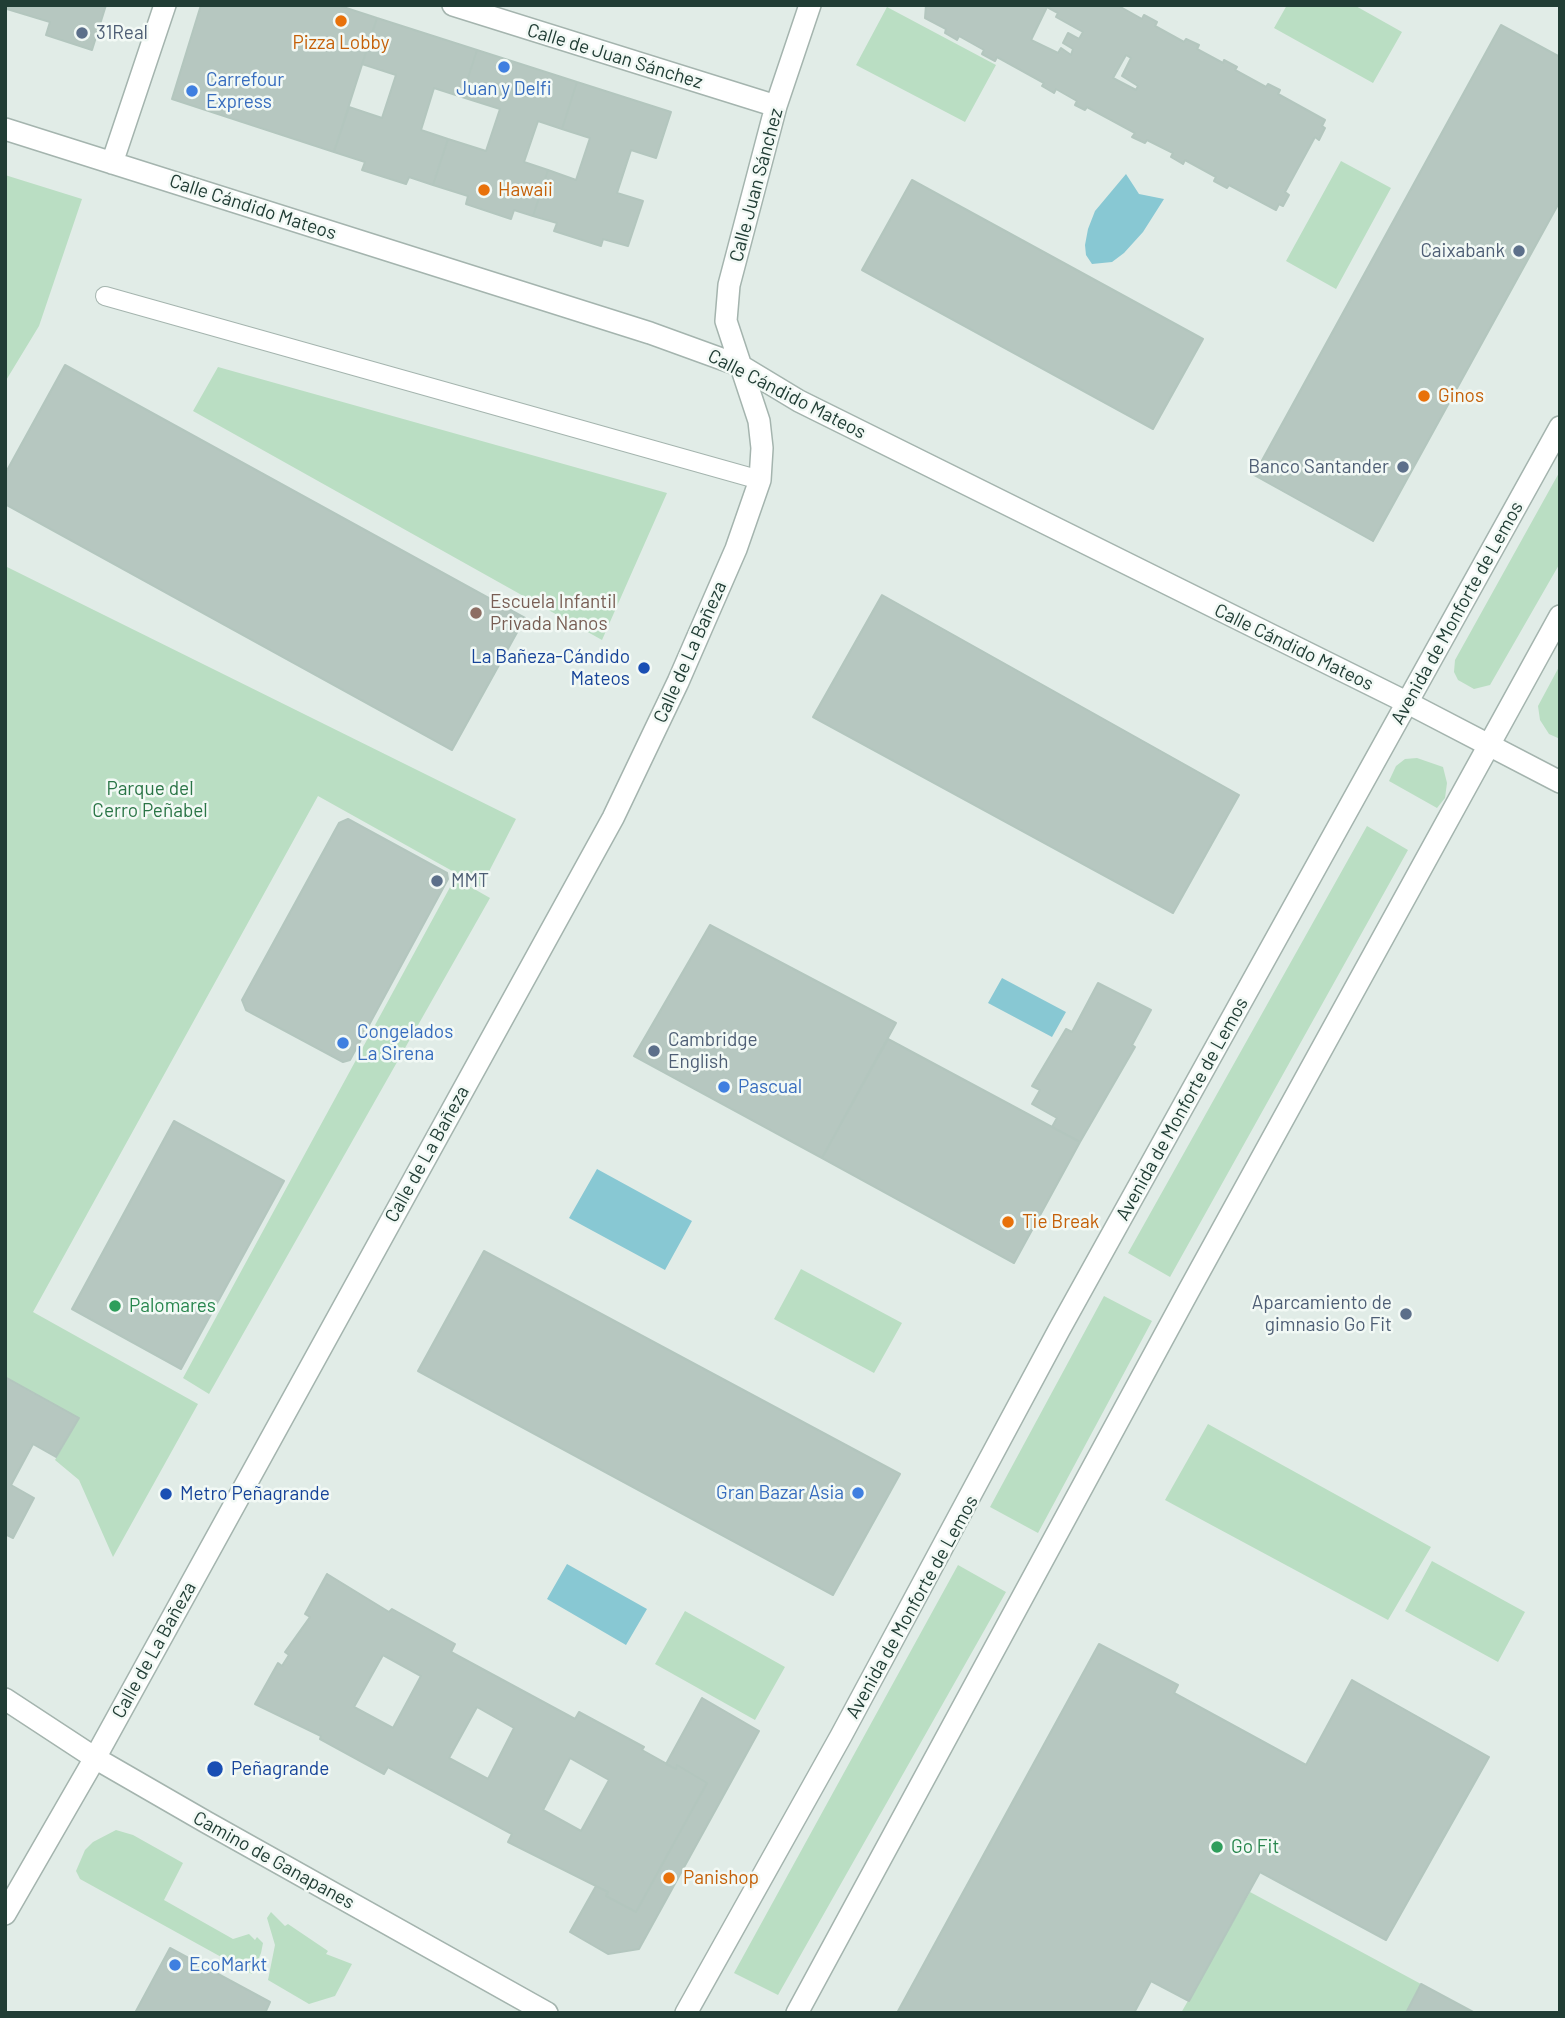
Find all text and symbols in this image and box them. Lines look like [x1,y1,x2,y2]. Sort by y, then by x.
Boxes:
marker: Pizza Lobby [333,13,349,29]
street label: Calle de Juan Sánchez [524,18,706,94]
place label: 31Real [96,22,148,44]
marker: 31Real [74,25,90,41]
place label: Pizza Lobby [293,32,389,54]
marker: Juan y Delfi [496,59,512,75]
place label: Carrefour Express [206,69,284,113]
place label: Juan y Delfi [456,78,552,100]
marker: Carrefour Express [184,83,200,99]
street label: Calle Juan Sánchez [725,106,787,264]
street label: Calle Cándido Mateos [167,169,339,245]
place label: Hawaii [498,179,553,201]
marker: Hawaii [476,182,492,198]
place label: Caixabank [1420,240,1505,262]
marker: Caixabank [1511,243,1527,259]
street label: Calle Cándido Mateos [704,344,870,444]
place label: Ginos [1438,385,1484,407]
marker: Ginos [1416,388,1432,404]
place label: Banco Santander [1248,456,1389,478]
marker: Banco Santander [1395,459,1411,475]
street label: Avenida de Monforte de Lemos [1386,497,1528,729]
street label: Calle de La Bañeza [649,578,731,726]
place label: Escuela Infantil Privada Nanos [490,591,616,635]
street label: Calle Cándido Mateos [1211,599,1377,695]
marker: Escuela Infantil Privada Nanos [468,605,484,621]
place label: La Bañeza-Cándido Mateos [471,646,630,690]
marker: La Bañeza-Cándido Mateos [636,660,652,676]
park label: Parque del Cerro Peñabel [92,778,208,822]
place label: MMT [451,870,489,892]
marker: MMT [429,873,445,889]
street label: Avenida de Monforte de Lemos [1111,993,1253,1225]
place label: Congelados La Sirena [357,1021,453,1065]
place label: Cambridge English [668,1029,758,1073]
marker: Congelados La Sirena [335,1035,351,1051]
marker: Cambridge English [646,1043,662,1059]
place label: Pascual [738,1076,802,1098]
marker: Pascual [716,1079,732,1095]
street label: Calle de La Bañeza [380,1082,474,1226]
place label: Tie Break [1022,1211,1099,1233]
marker: Tie Break [1000,1214,1016,1230]
place label: Aparcamiento de gimnasio Go Fit [1252,1292,1392,1336]
place label: Palomares [129,1295,216,1317]
marker: Palomares [107,1298,123,1314]
marker: Aparcamiento de gimnasio Go Fit [1398,1306,1414,1322]
place label: Gran Bazar Asia [716,1482,844,1504]
place label: Metro Peñagrande [180,1483,330,1505]
marker: Gran Bazar Asia [850,1485,866,1501]
marker: Metro Peñagrande [158,1486,174,1502]
street label: Avenida de Monforte de Lemos [841,1491,983,1723]
street label: Calle de La Bañeza [107,1578,201,1722]
place label: Peñagrande [231,1758,329,1780]
marker: Peñagrande [205,1759,225,1779]
street label: Camino de Ganapanes [189,1806,359,1914]
place label: Go Fit [1231,1836,1279,1858]
marker: Go Fit [1209,1839,1225,1855]
place label: Panishop [683,1867,759,1889]
marker: Panishop [661,1870,677,1886]
place label: EcoMarkt [189,1954,267,1976]
marker: EcoMarkt [167,1957,183,1973]

